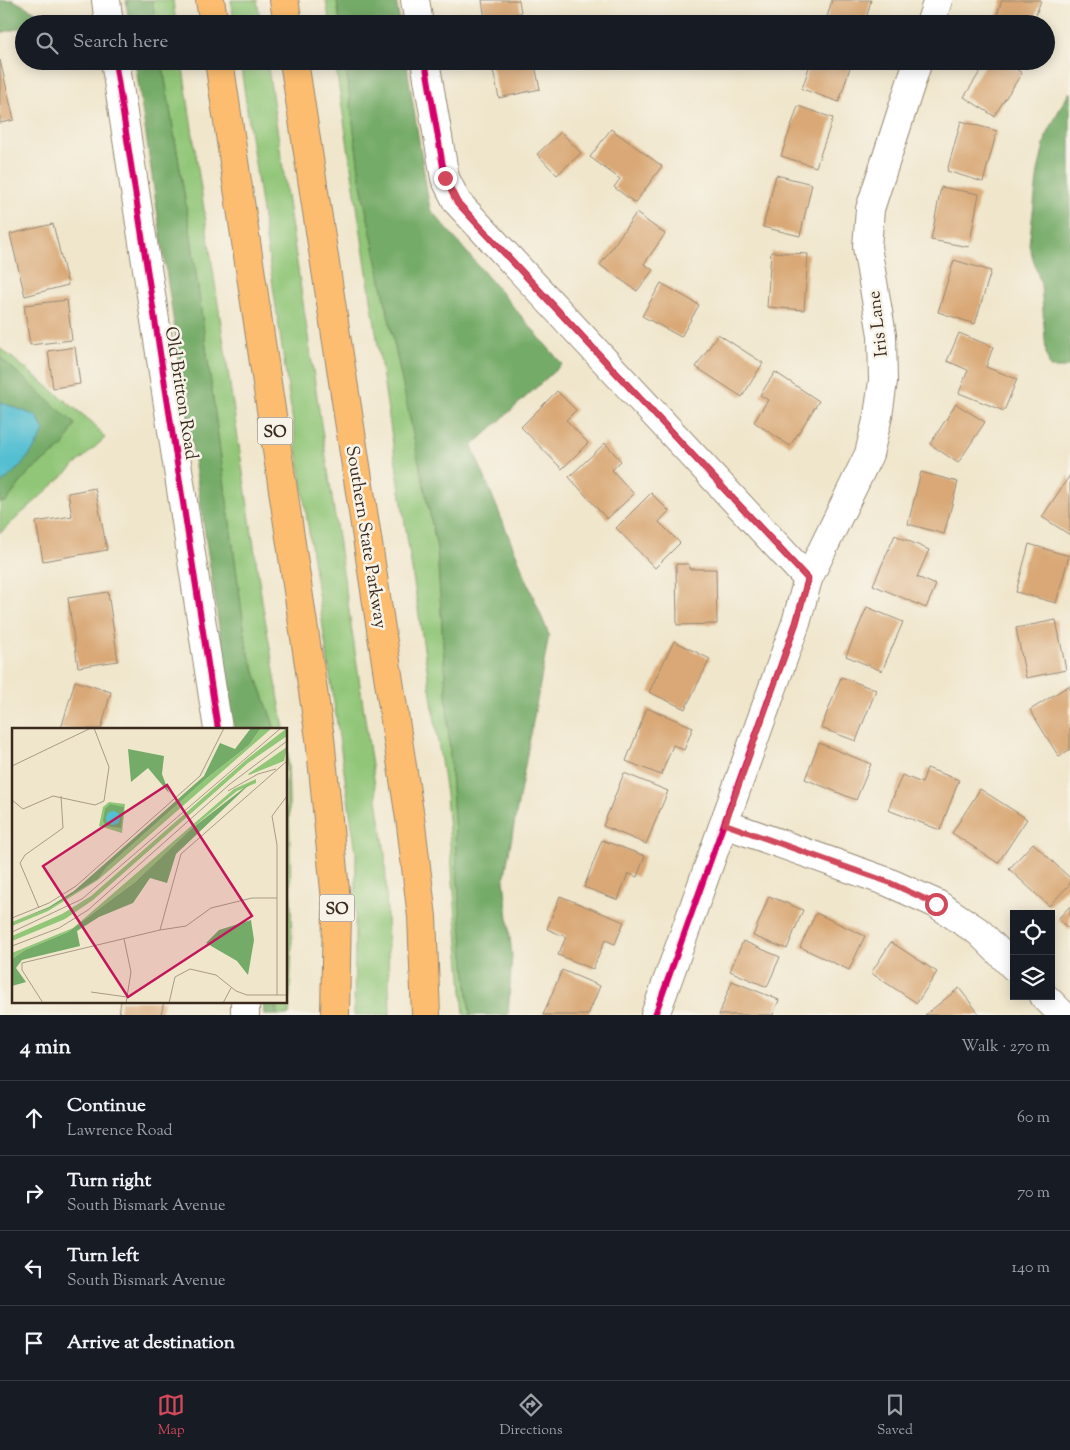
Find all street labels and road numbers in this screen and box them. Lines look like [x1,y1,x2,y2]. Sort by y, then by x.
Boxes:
street label: Iris Lane [862,289,896,358]
street label: Old Britton Road [157,325,203,462]
road number: SO [258,418,292,444]
street label: Southern State Parkway [338,444,392,631]
road number: SO [320,894,354,921]

